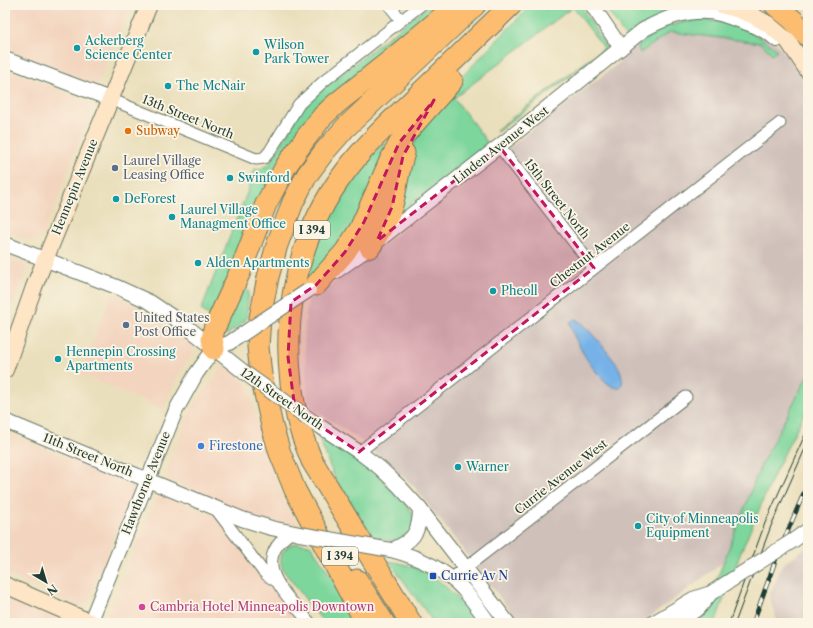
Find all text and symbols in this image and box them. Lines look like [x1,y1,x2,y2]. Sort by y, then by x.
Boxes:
place label: Ackerberg Science Center [84,33,172,62]
place label: Wilson Park Tower [263,37,329,66]
marker: Ackerberg Science Center [72,43,82,53]
marker: Wilson Park Tower [251,47,261,57]
place label: The McNair [176,78,245,93]
marker: The McNair [163,81,173,91]
street label: 13th Street North [140,91,237,142]
street label: Linden Avenue West [450,102,552,187]
place label: Subway [136,123,180,138]
marker: Subway [123,126,133,136]
street label: Hennepin Avenue [48,136,101,237]
place label: Laurel Village Leasing Office [123,153,205,182]
street label: 15th Street North [521,156,594,242]
marker: Laurel Village Leasing Office [110,163,120,173]
place label: Swinford [238,170,291,185]
marker: Swinford [225,173,235,183]
place label: DeForest [124,191,177,206]
marker: DeForest [111,194,121,204]
place label: Laurel Village Managment Office [180,202,286,231]
marker: Laurel Village Managment Office [167,212,177,222]
street label: Chestnut Avenue [547,219,633,291]
road number: I 394 [294,221,330,239]
place label: Alden Apartments [205,255,310,270]
marker: Alden Apartments [193,258,203,268]
place label: Pheoll [501,283,538,298]
marker: Pheoll [488,286,498,296]
place label: United States Post Office [134,310,210,339]
marker: United States Post Office [121,320,131,330]
place label: Hennepin Crossing Apartments [65,344,176,373]
marker: Hennepin Crossing Apartments [53,354,63,364]
street label: 12th Street North [238,364,327,433]
street label: Hawthorne Avenue [118,429,173,537]
street label: 11th Street North [41,430,136,480]
street label: Currie Avenue West [511,435,611,517]
place label: Firestone [209,438,263,453]
marker: Firestone [196,441,206,451]
place label: Warner [465,459,509,474]
marker: Warner [453,462,463,472]
place label: City of Minneapolis Equipment [646,511,759,540]
marker: City of Minneapolis Equipment [633,521,643,531]
road number: I 394 [322,547,358,565]
north arrow [26,562,66,602]
place label: Currie Av N [441,568,508,583]
marker: Currie Av N [428,571,438,581]
text: N [44,581,60,599]
place label: Cambria Hotel Minneapolis Downtown [150,599,375,614]
marker: Cambria Hotel Minneapolis Downtown [137,602,147,612]

